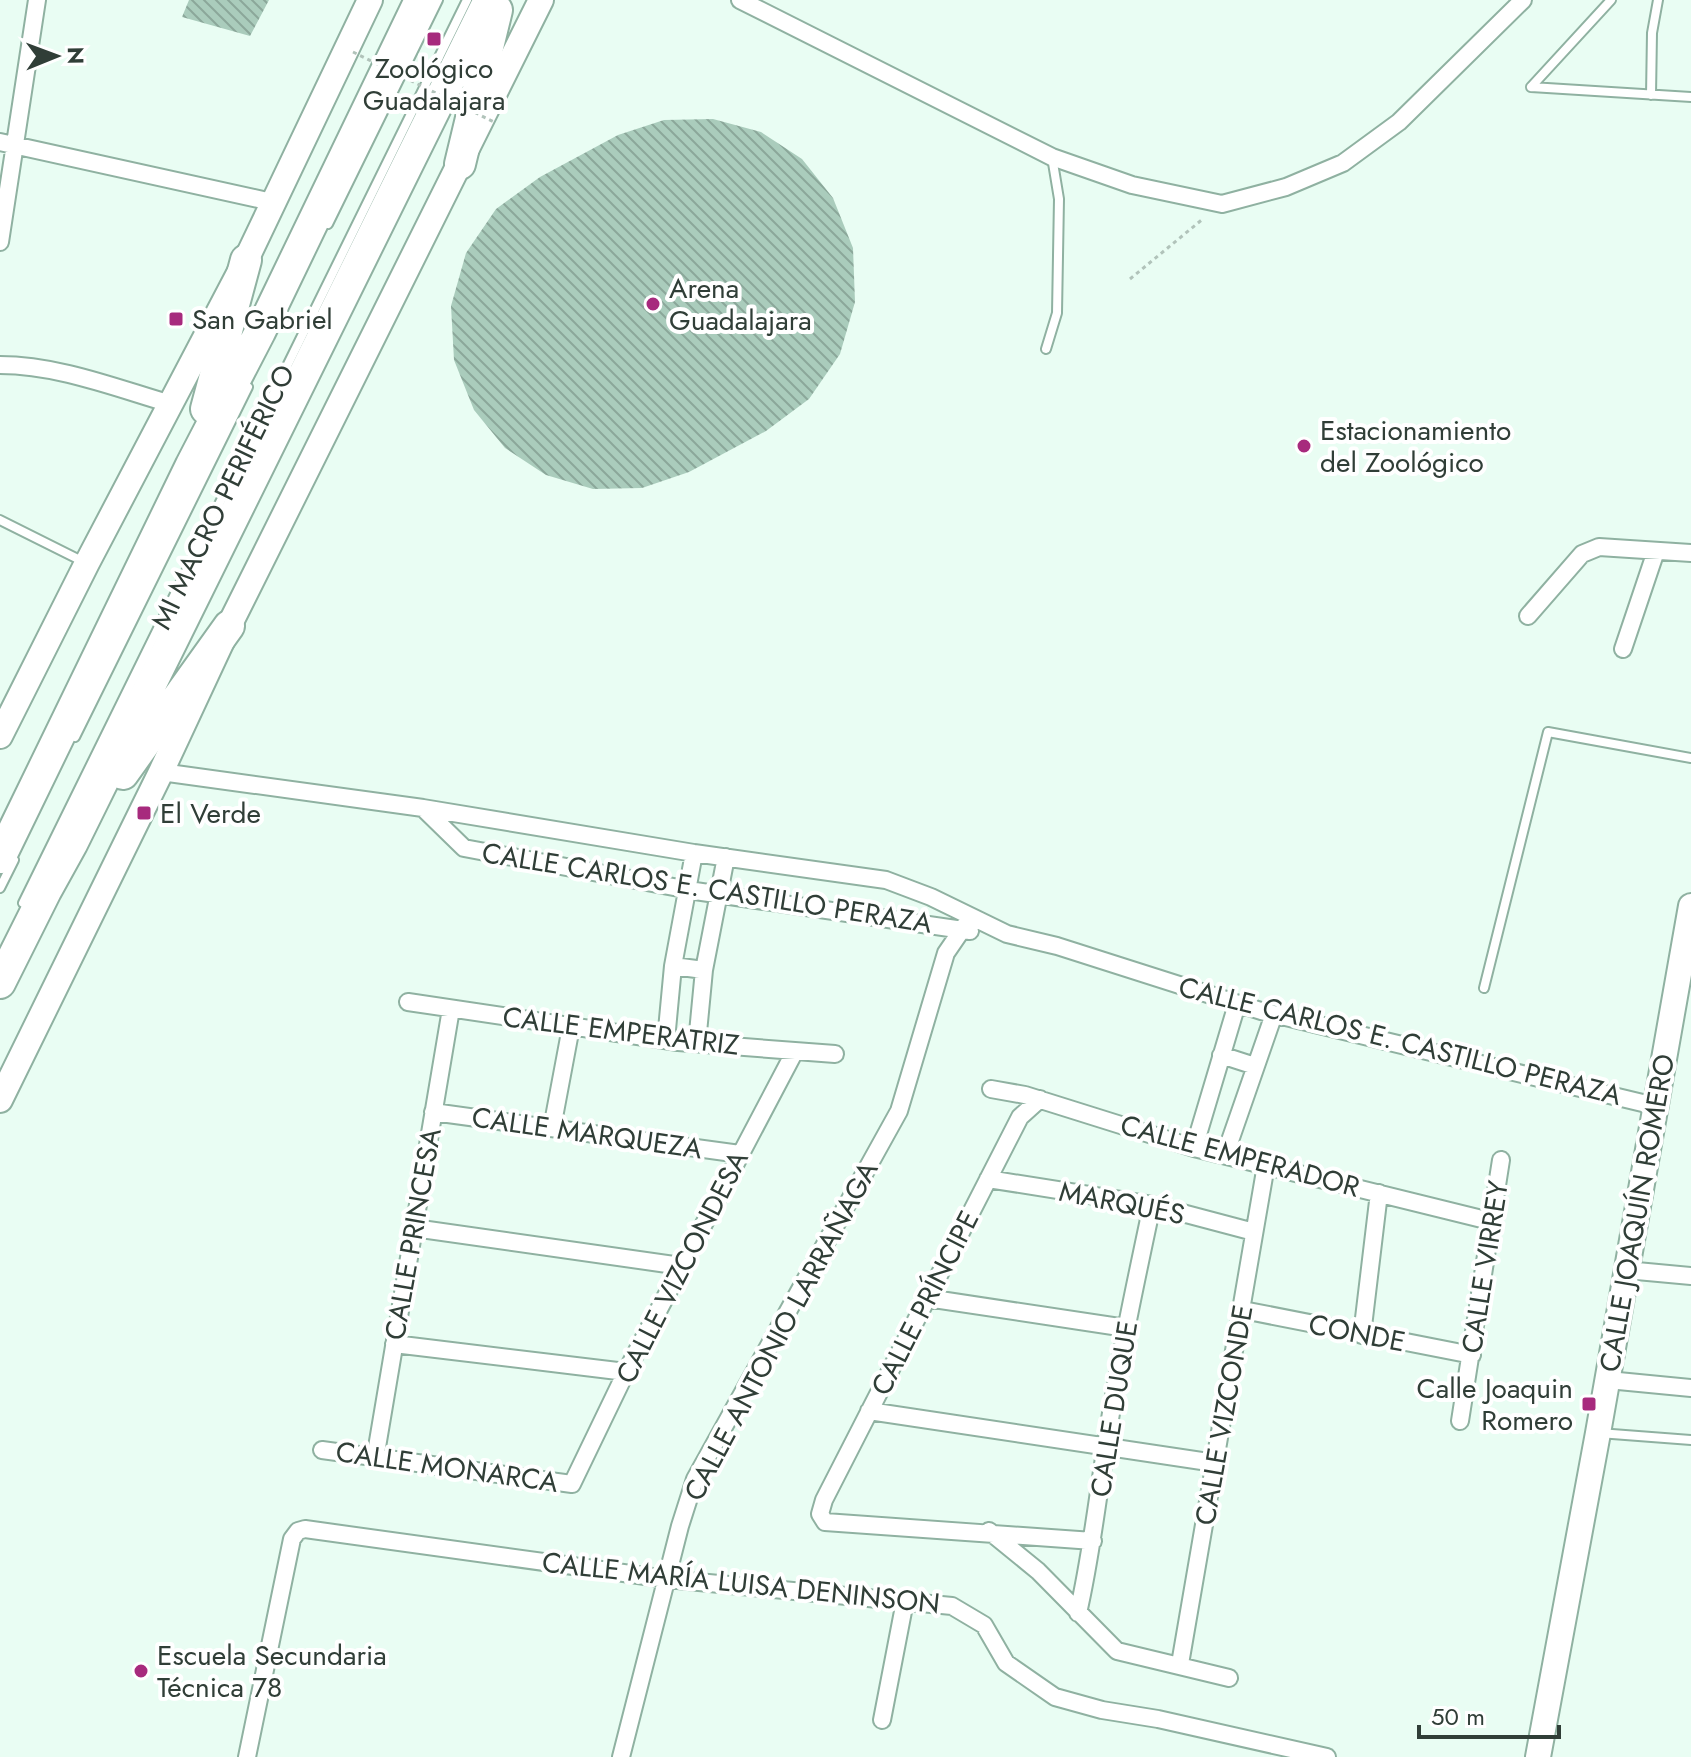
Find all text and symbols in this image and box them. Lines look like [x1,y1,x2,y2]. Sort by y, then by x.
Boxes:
north arrow [16,16,96,96]
marker: Zoológico Guadalajara [425,30,443,48]
text: N [60,47,92,65]
place label: Zoológico Guadalajara [363,48,505,121]
place label: Arena Guadalajara [669,268,812,341]
marker: Arena Guadalajara [644,295,662,313]
place label: San Gabriel [192,299,333,340]
marker: San Gabriel [167,310,185,328]
street label: MI MACRO PERIFÉRICO [141,358,305,636]
place label: Estacionamiento del Zoológico [1320,410,1511,483]
marker: Estacionamiento del Zoológico [1295,437,1313,455]
place label: El Verde [160,793,261,834]
marker: El Verde [135,804,153,822]
street label: CALLE CARLOS E. CASTILLO PERAZA [479,832,935,944]
street label: CALLE CARLOS E. CASTILLO PERAZA [1174,966,1626,1116]
street label: CALLE EMPERATRIZ [500,996,742,1066]
street label: CALLE JOAQUÍN ROMERO [1589,1051,1685,1375]
street label: CALLE MARQUEZA [469,1097,705,1170]
street label: CALLE EMPERADOR [1116,1104,1364,1208]
street label: CALLE PRINCESA [374,1124,452,1343]
street label: CALLE VIZCONDESA [605,1143,759,1391]
street label: CALLE ANTONIO LARRAÑAGA [674,1153,888,1508]
street label: MARQUÉS [1056,1171,1188,1235]
street label: CALLE VIRREY [1451,1178,1519,1356]
street label: CALLE PRÍNCIPE [861,1203,989,1403]
street label: CALLE VIZCONDE [1184,1302,1264,1528]
street label: CONDE [1305,1304,1409,1362]
street label: CALLE DUQUE [1080,1318,1148,1500]
place label: Calle Joaquin Romero [1417,1368,1573,1441]
marker: Calle Joaquin Romero [1580,1395,1598,1413]
street label: CALLE MONARCA [333,1431,561,1503]
street label: CALLE MARÍA LUISA DENINSON [540,1542,942,1624]
place label: Escuela Secundaria Técnica 78 [157,1635,387,1708]
marker: Escuela Secundaria Técnica 78 [132,1662,150,1680]
scale bar [1419,1689,1559,1739]
text: 50 m [1431,1699,1485,1734]

